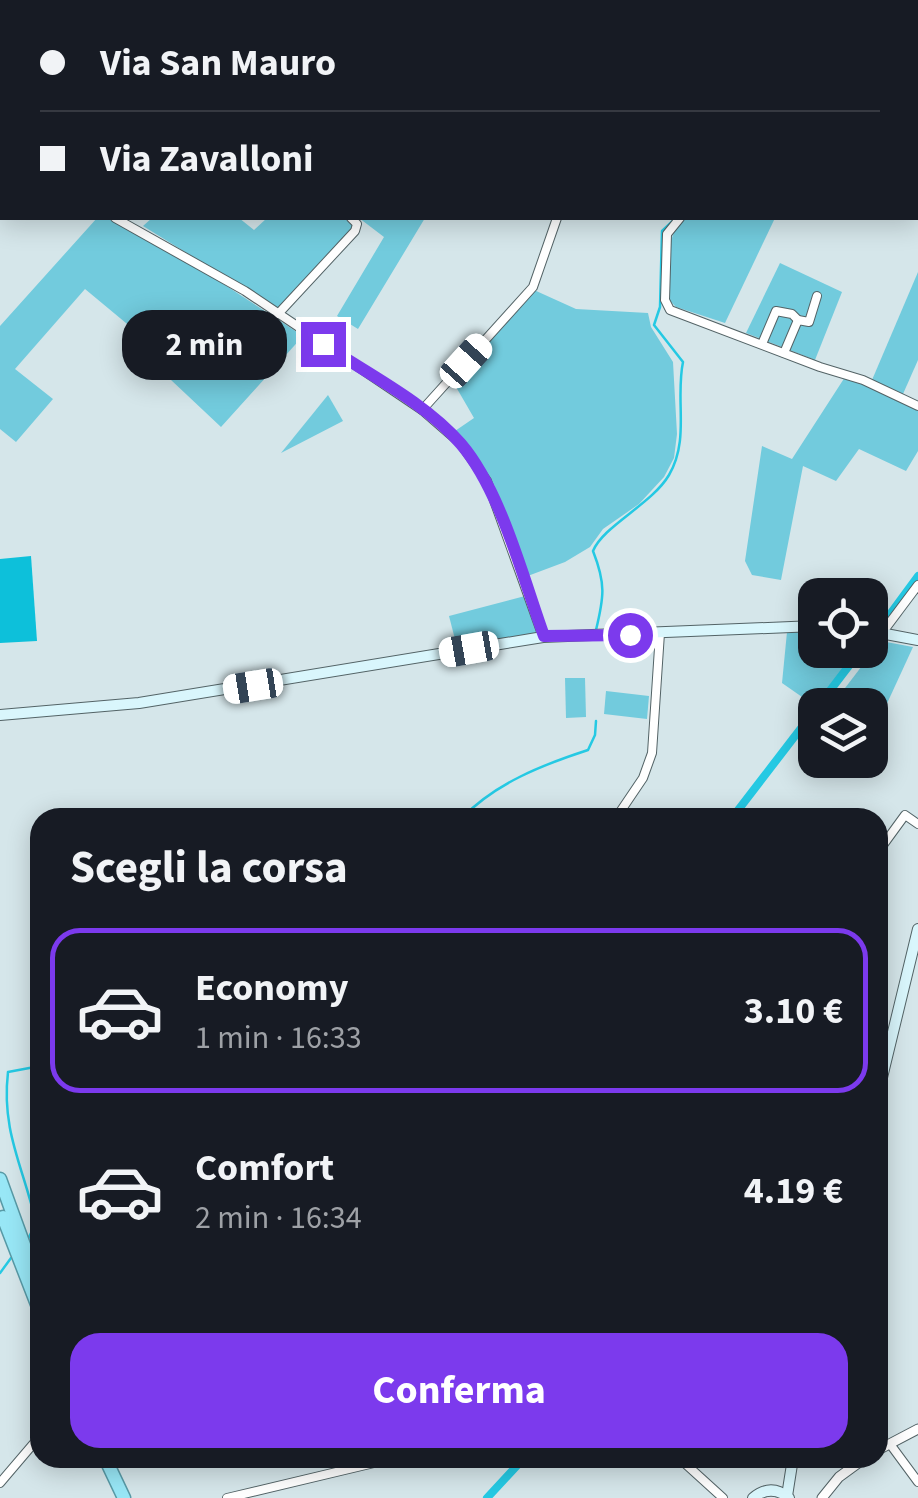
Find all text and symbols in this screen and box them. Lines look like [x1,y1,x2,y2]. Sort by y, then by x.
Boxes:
text: Via San Mauro [100,36,336,90]
text: Via Zavalloni [100,132,314,186]
callout: 2 min [123,309,288,379]
text: 2 min [166,322,243,368]
route end [301,322,346,367]
car [435,329,497,393]
map controls [798,578,888,778]
button: locate [798,578,888,668]
route start [608,613,653,658]
car [437,629,501,669]
car [221,666,285,706]
button: layers [798,688,888,778]
text: Scegli la corsa [70,836,348,900]
text: Economy [195,961,348,1015]
icon: car [75,966,165,1056]
text: 3.10 € [744,984,843,1038]
text: 1 min · 16:33 [195,1015,362,1061]
text: Comfort [195,1141,334,1195]
icon: car [75,1146,165,1236]
text: 4.19 € [744,1164,843,1218]
text: 2 min · 16:34 [195,1195,362,1241]
button: Conferma [70,1333,848,1448]

